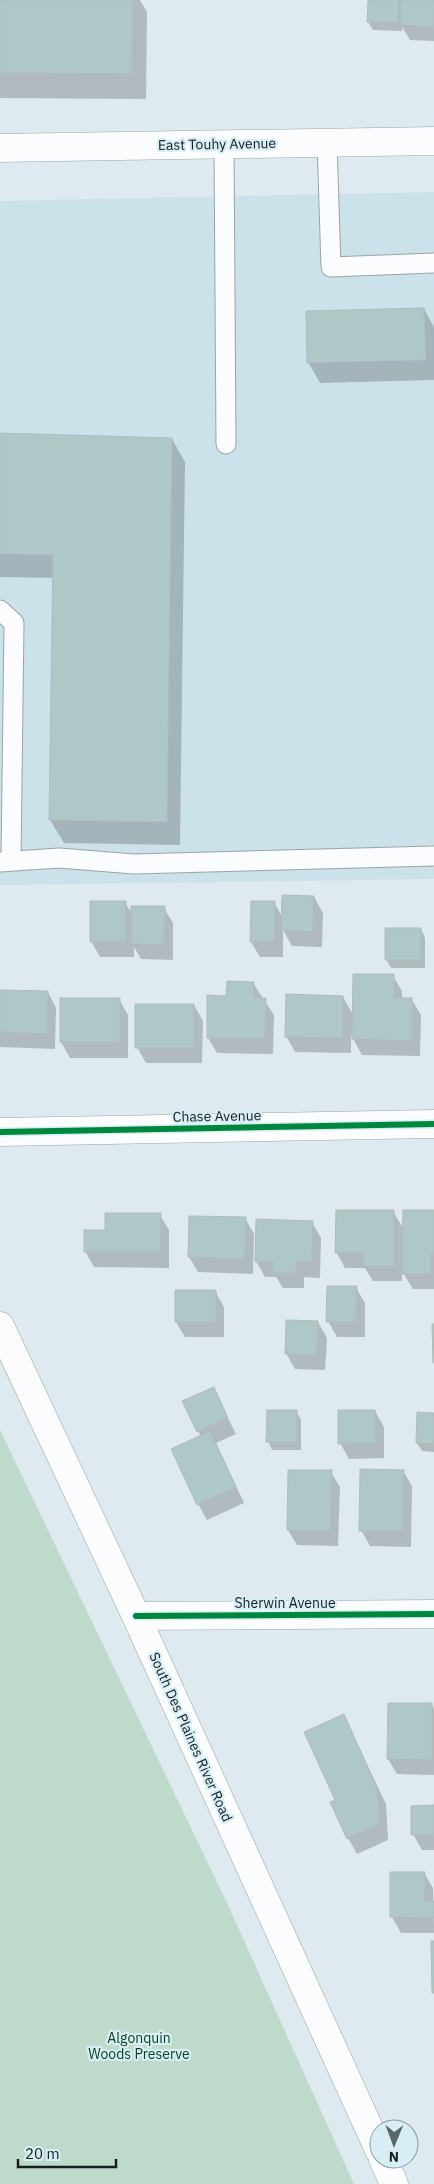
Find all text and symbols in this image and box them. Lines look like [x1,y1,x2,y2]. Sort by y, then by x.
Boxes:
street label: East Touhy Avenue [158,134,277,154]
street label: Chase Avenue [173,1106,262,1126]
street label: Sherwin Avenue [234,1594,336,1612]
street label: South Des Plaines River Road [145,1649,237,1825]
park label: Algonquin Woods Preserve [88,2029,190,2063]
north arrow [369,2119,419,2169]
scale bar [18,2136,115,2168]
text: 20 m [25,2144,60,2163]
text: N [389,2148,399,2166]

